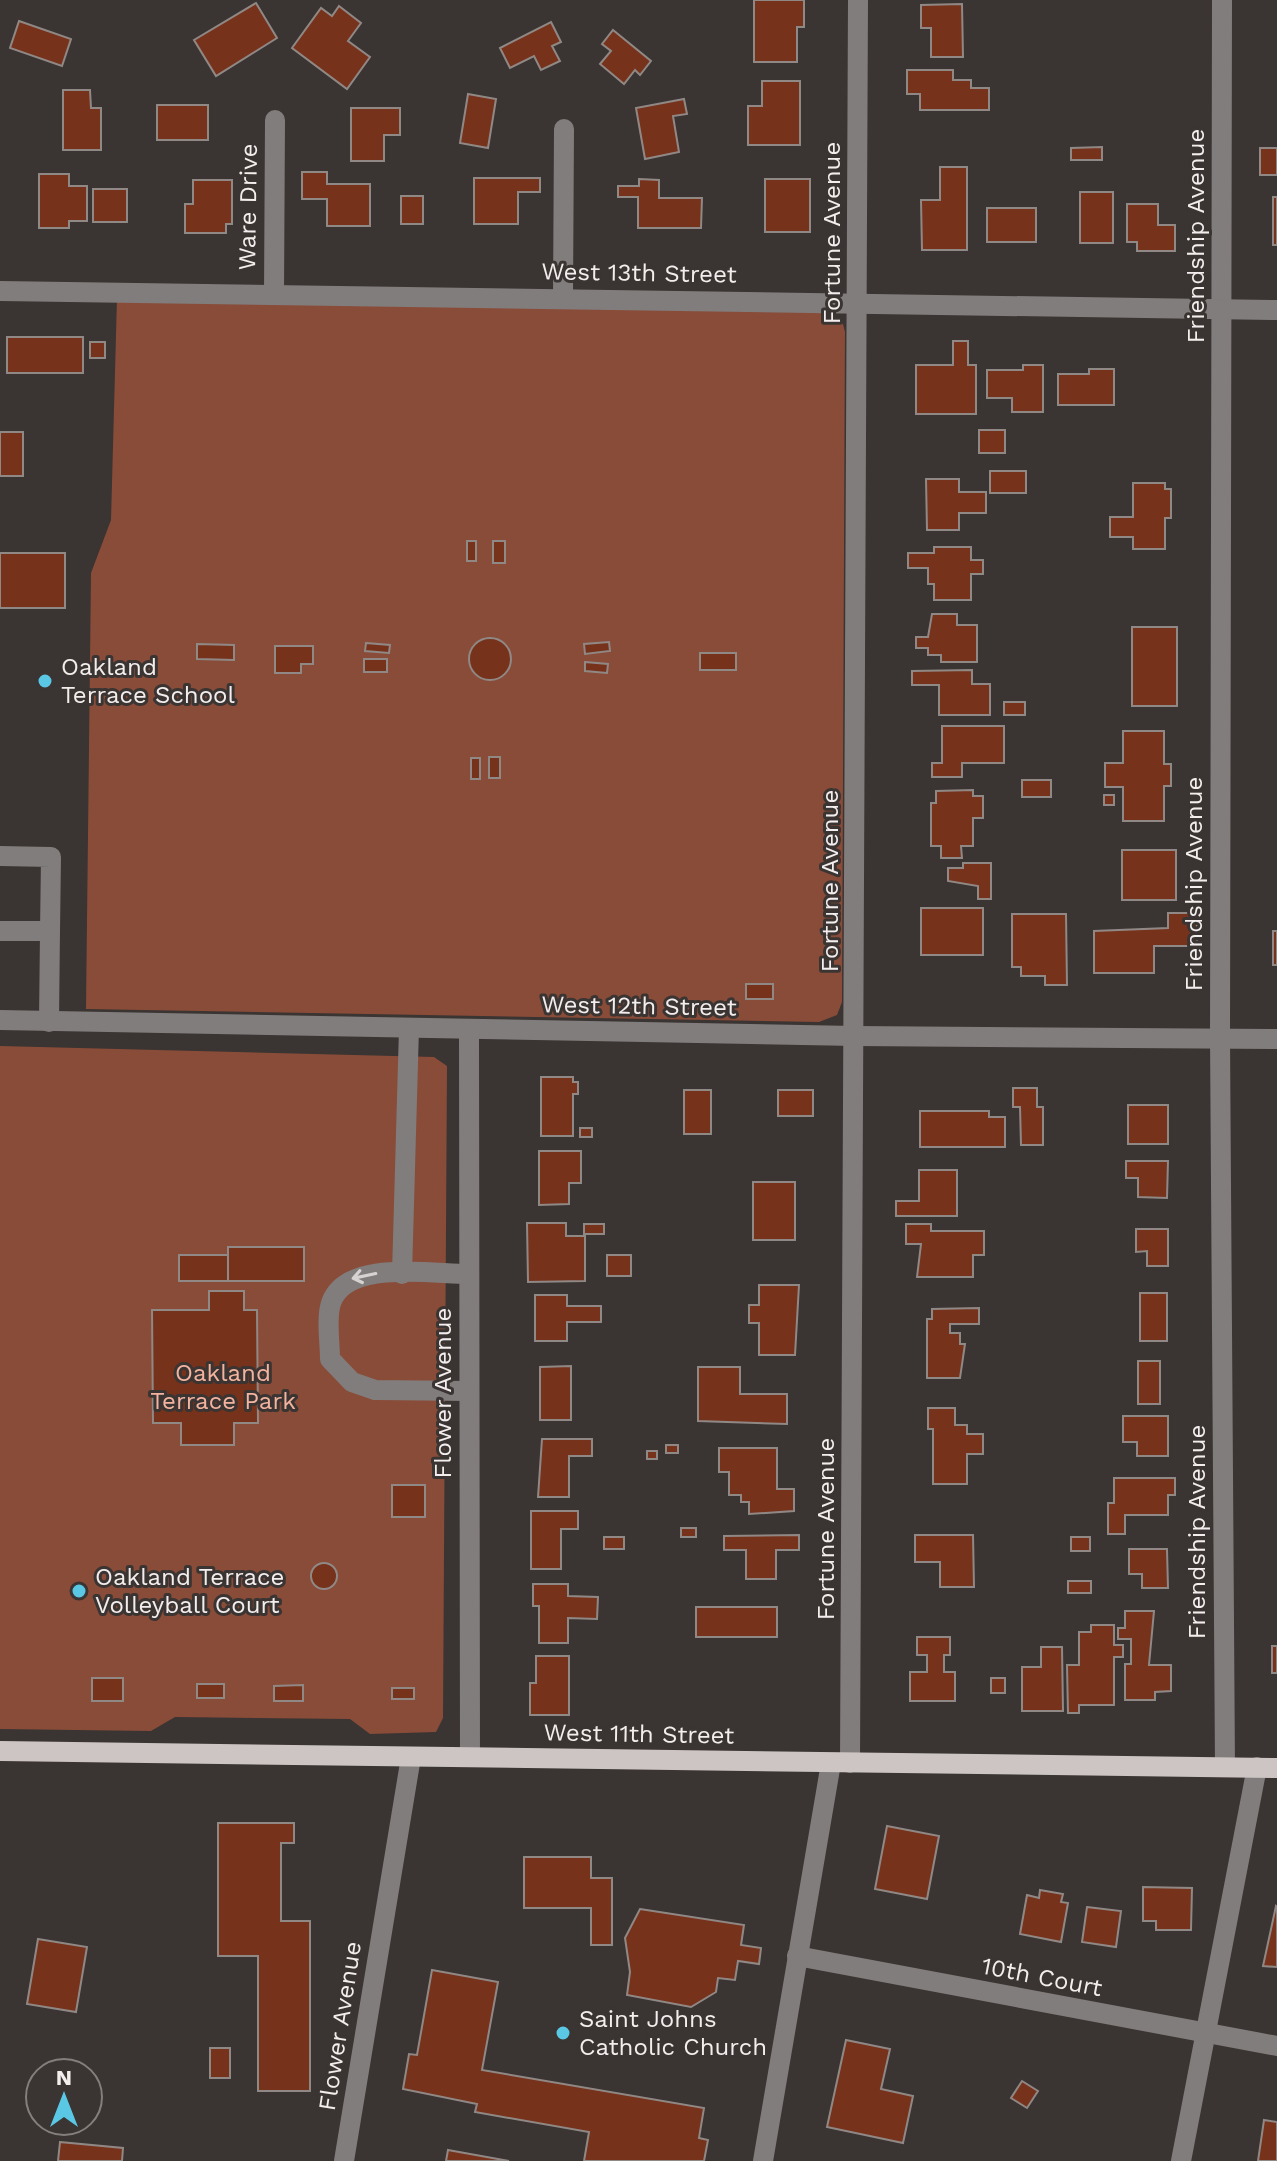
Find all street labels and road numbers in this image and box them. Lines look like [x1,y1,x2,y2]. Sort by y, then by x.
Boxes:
street label: Friendship Avenue [1182,129,1210,343]
street label: Fortune Avenue [818,142,846,324]
street label: Ware Drive [233,143,263,271]
street label: West 13th Street [541,257,737,289]
street label: Friendship Avenue [1180,777,1208,991]
street label: Fortune Avenue [816,790,844,972]
street label: West 12th Street [541,990,737,1022]
street label: Flower Avenue [429,1308,457,1478]
street label: Friendship Avenue [1183,1425,1211,1639]
street label: Fortune Avenue [812,1438,840,1620]
street label: West 11th Street [543,1718,735,1750]
street label: Flower Avenue [313,1939,367,2113]
street label: 10th Court [979,1952,1105,2002]

